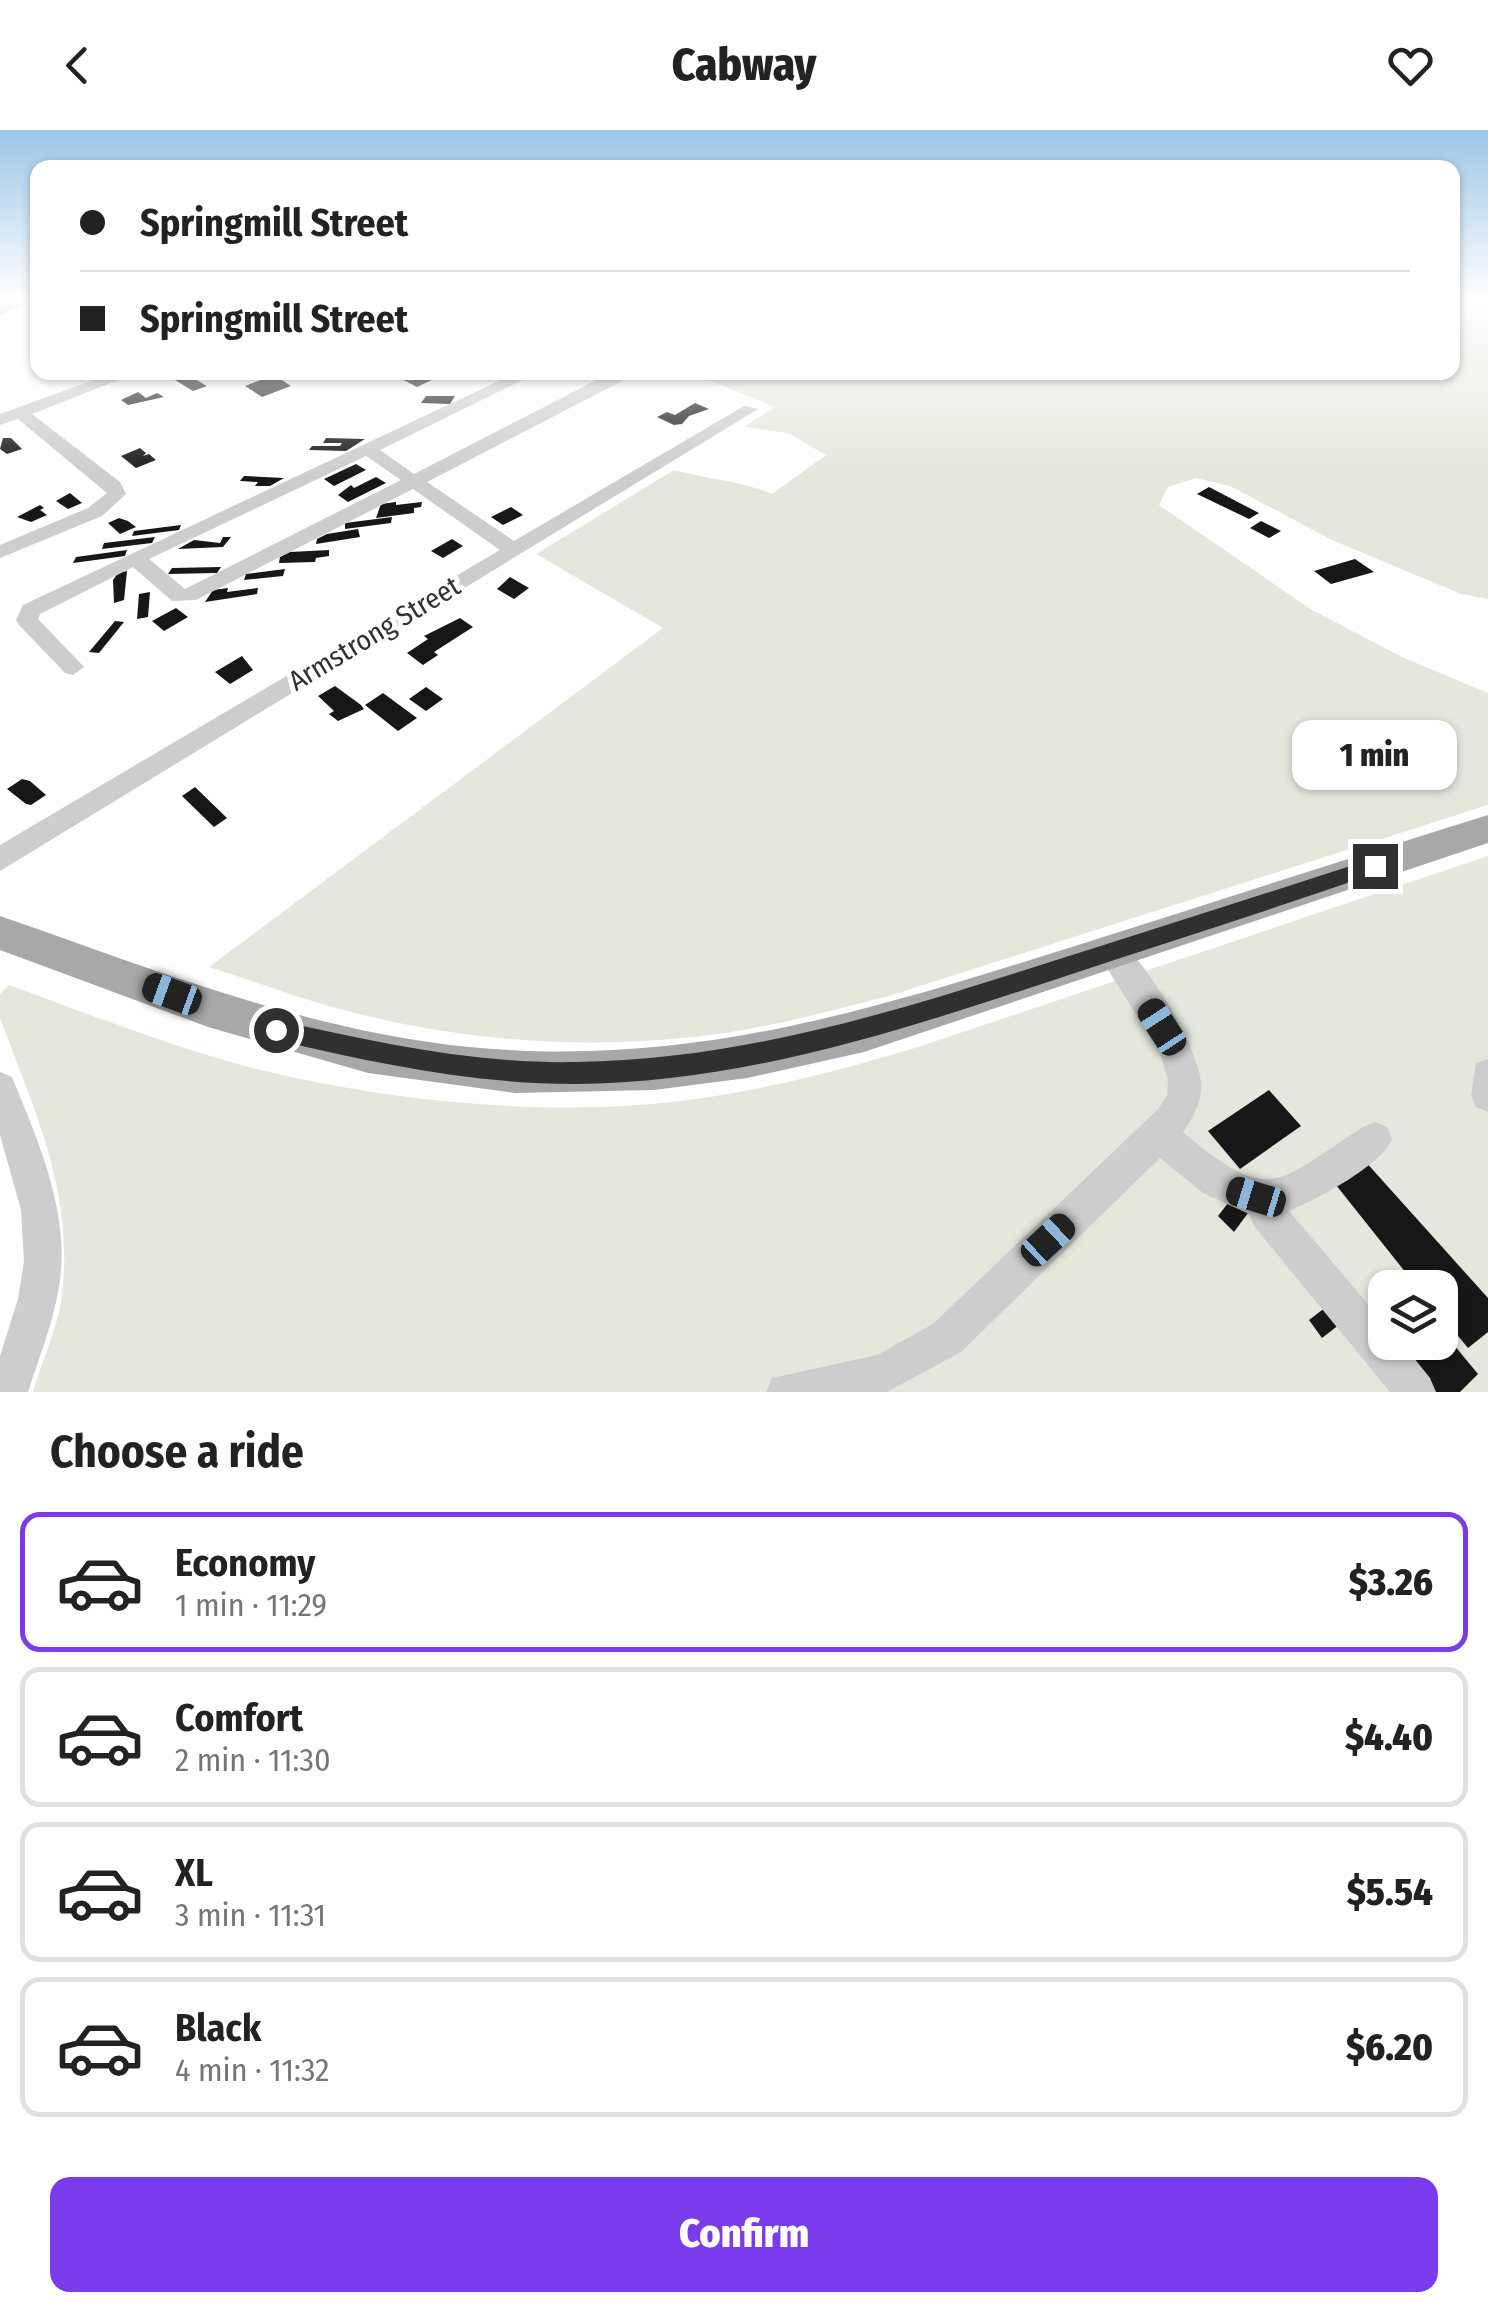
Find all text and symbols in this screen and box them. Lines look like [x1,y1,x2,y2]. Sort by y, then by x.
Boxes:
icon: back [50,38,105,93]
text: Cabway [672,38,816,92]
icon: heart [1383,38,1438,93]
text: Springmill Street [140,200,408,246]
text: Springmill Street [140,296,408,342]
street label: Armstrong Street [283,569,467,698]
callout: 1 min [1292,721,1458,791]
text: 1 min [1340,736,1409,774]
route end [1353,844,1398,889]
car [139,970,205,1018]
car [1133,994,1191,1060]
route start [254,1008,299,1053]
car [1223,1174,1289,1220]
car [1016,1209,1080,1271]
map controls [1368,1270,1458,1360]
button: layers [1368,1270,1458,1360]
text: Choose a ride [50,1425,304,1479]
icon: car [55,1537,145,1627]
text: Economy [175,1540,315,1586]
text: $3.26 [1349,1559,1433,1605]
text: 1 min · 11:29 [175,1586,327,1624]
icon: car [55,1692,145,1782]
text: Comfort [175,1695,303,1741]
text: $4.40 [1345,1714,1433,1760]
text: 2 min · 11:30 [175,1741,331,1779]
icon: car [55,1847,145,1937]
text: XL [175,1850,213,1896]
text: $5.54 [1347,1869,1433,1915]
text: 3 min · 11:31 [175,1896,326,1934]
icon: car [55,2002,145,2092]
text: Black [175,2005,261,2051]
text: $6.20 [1346,2024,1433,2070]
text: 4 min · 11:32 [175,2051,329,2089]
button: Confirm [50,2177,1438,2292]

